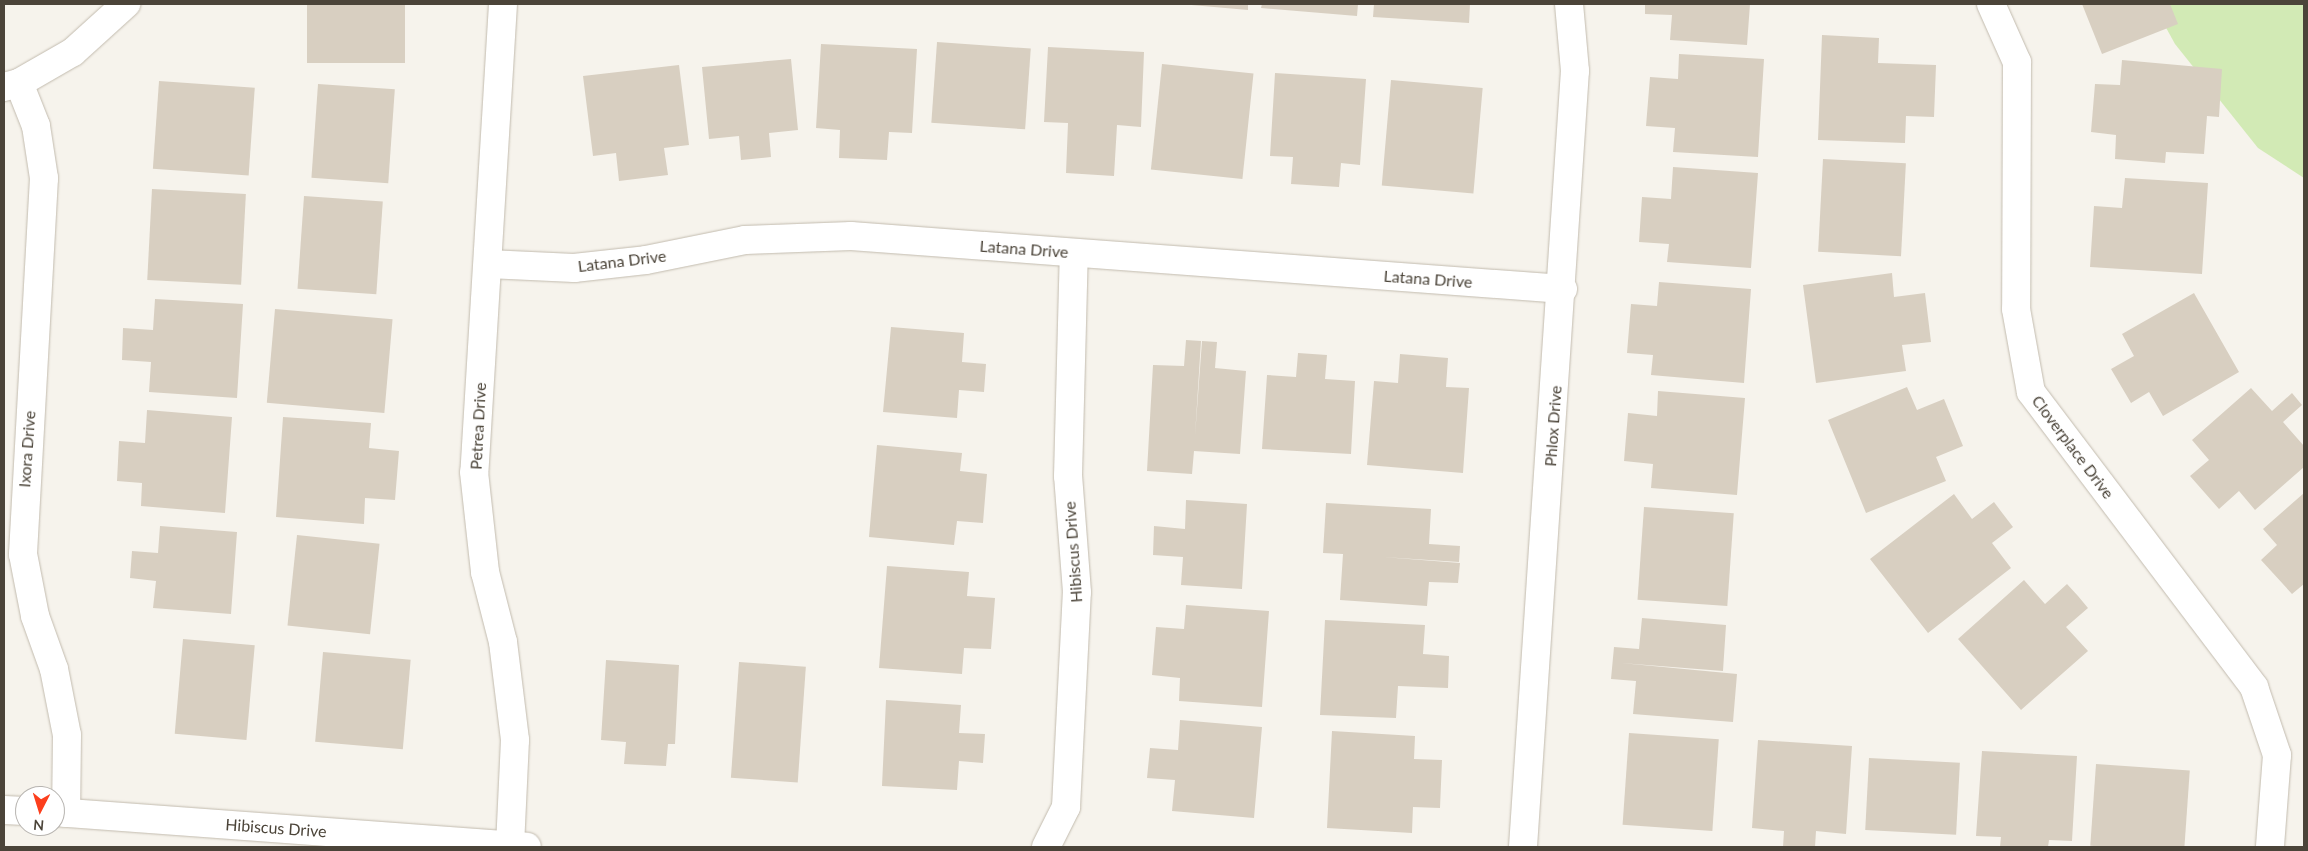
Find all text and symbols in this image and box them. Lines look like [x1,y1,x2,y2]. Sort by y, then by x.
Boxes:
street label: Latana Drive [979,236,1069,262]
street label: Latana Drive [577,246,667,276]
street label: Latana Drive [1383,266,1473,292]
street label: Petrea Drive [466,382,490,470]
street label: Phlox Drive [1541,385,1565,467]
street label: Cloverplace Drive [2028,392,2118,502]
street label: Ixora Drive [15,410,39,488]
street label: Hibiscus Drive [1060,501,1086,603]
north arrow [15,786,65,836]
street label: Hibiscus Drive [225,815,327,841]
text: N [33,817,45,834]

